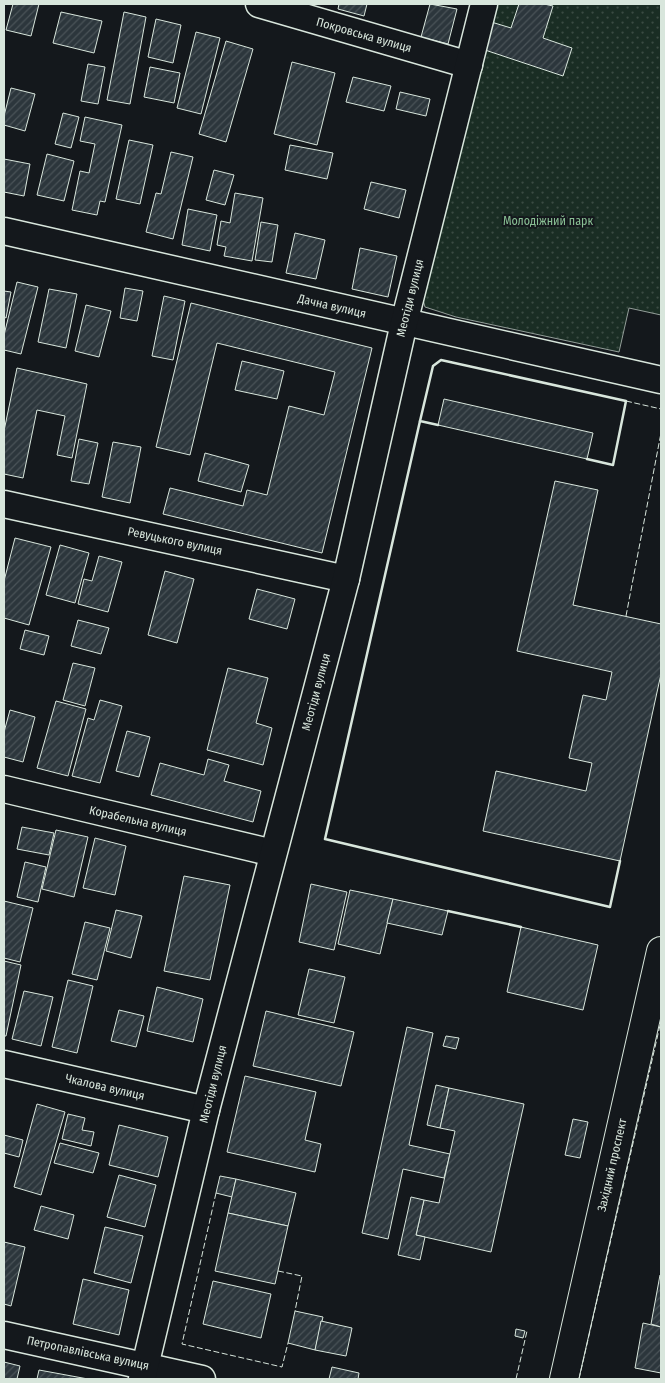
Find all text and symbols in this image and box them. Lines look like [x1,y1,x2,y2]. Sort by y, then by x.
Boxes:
street label: Покровська вулиця [315,15,413,55]
park label: Молодіжний парк [503,214,593,228]
street label: Меотіди вулиця [394,258,426,338]
street label: Дачна вулиця [296,291,367,321]
street label: Ревуцького вулиця [126,524,224,558]
street label: Меотіди вулиця [299,652,333,732]
street label: Корабельна вулиця [88,803,188,839]
street label: Меотіди вулиця [197,1044,229,1124]
street label: Чкалова вулиця [64,1071,146,1103]
street label: Західний проспект [594,1117,630,1213]
street label: Петропавлівська вулиця [26,1333,150,1373]

